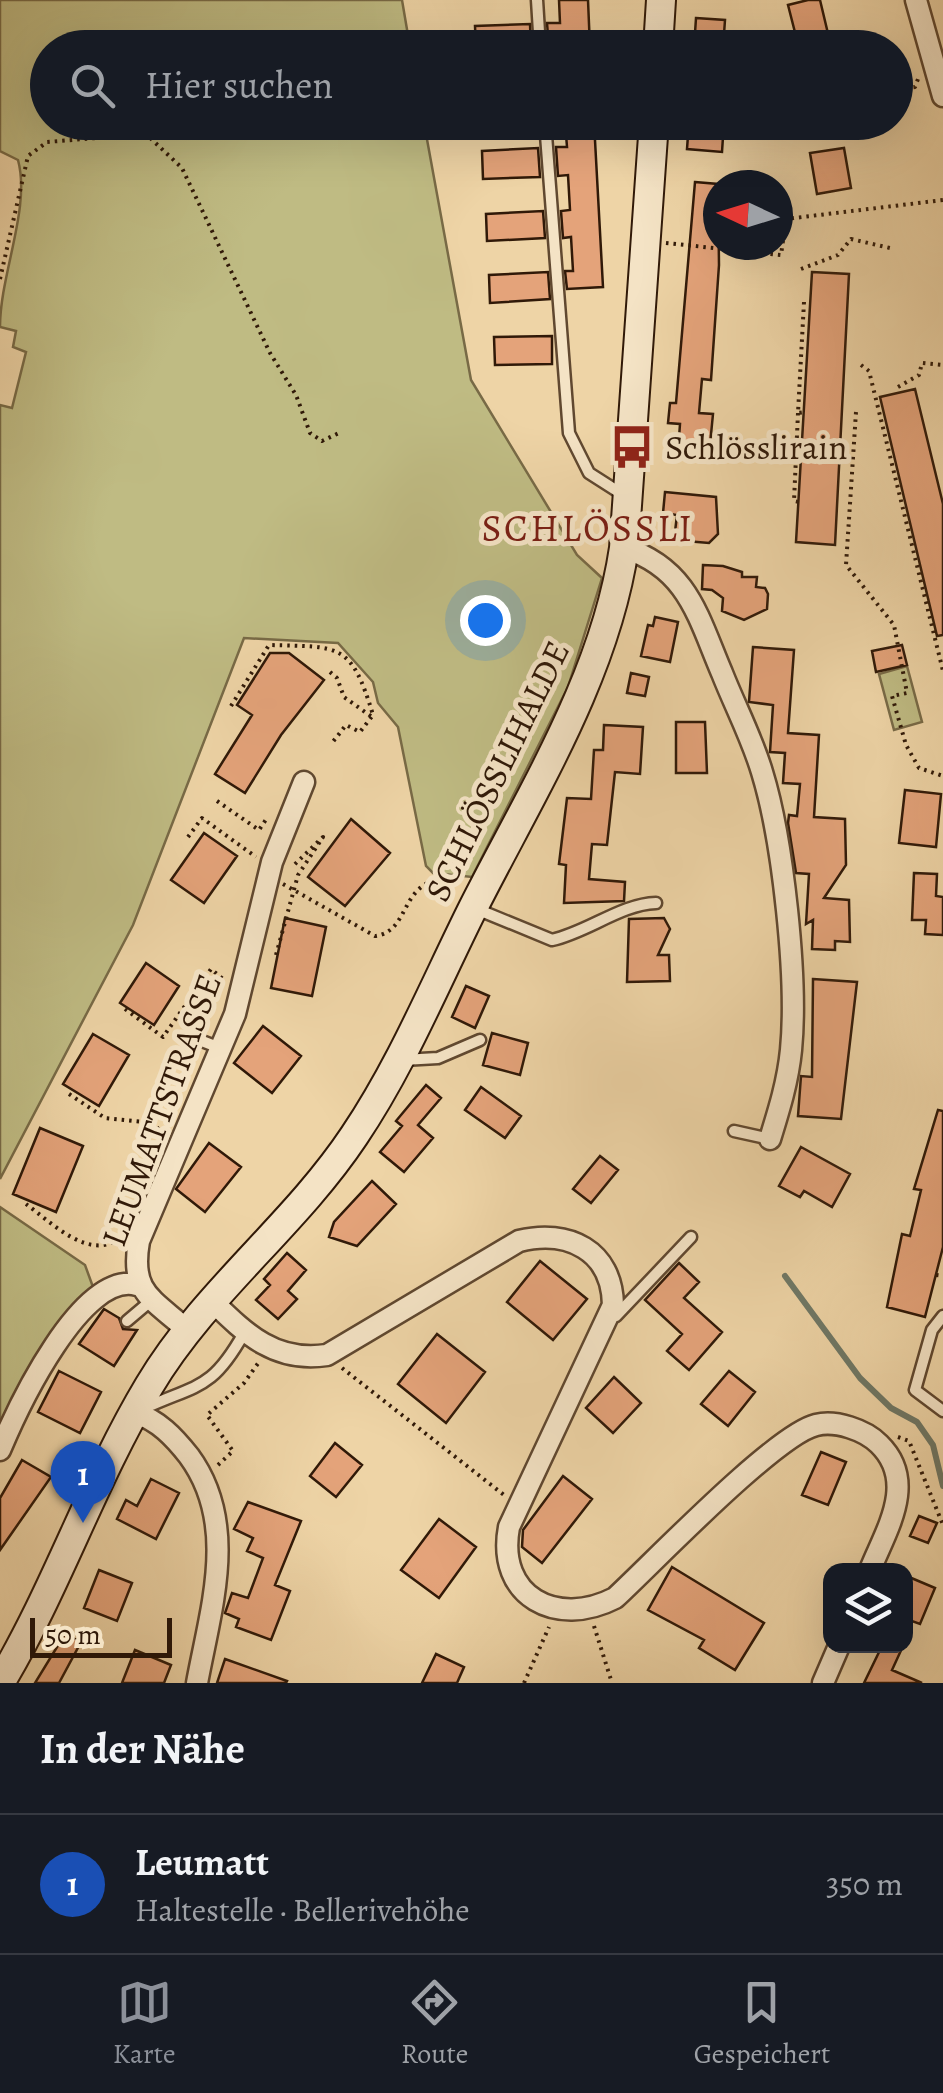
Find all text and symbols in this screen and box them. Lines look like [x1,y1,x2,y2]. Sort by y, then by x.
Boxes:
search box [30,30,913,140]
icon: search [65,58,120,113]
text: Hier suchen [145,59,333,111]
north arrow [703,170,793,260]
bus stop icon: Schlösslirain [608,423,656,471]
place label: Schlösslirain [665,423,847,471]
district label: SCHLÖSSLI [481,502,695,554]
your location [460,595,511,646]
street label: SCHLÖSSLIHALDE [413,633,581,909]
street label: LEUMATTSTRASSE [89,967,233,1253]
pin: 1 [51,1440,116,1523]
map controls [823,1563,913,1653]
button: layers [823,1563,913,1653]
scale bar [30,1613,172,1658]
text: 50 m [45,1616,101,1654]
text: In der Nähe [40,1720,245,1777]
text: Leumatt [135,1836,269,1888]
text: 1 [67,1862,78,1906]
text: 350 m [826,1862,903,1906]
text: Haltestelle · Bellerivehöhe [135,1888,470,1932]
tab: Karte [113,1975,176,2073]
tab: Route [401,1975,468,2073]
tab: Gespeichert [694,1975,830,2073]

